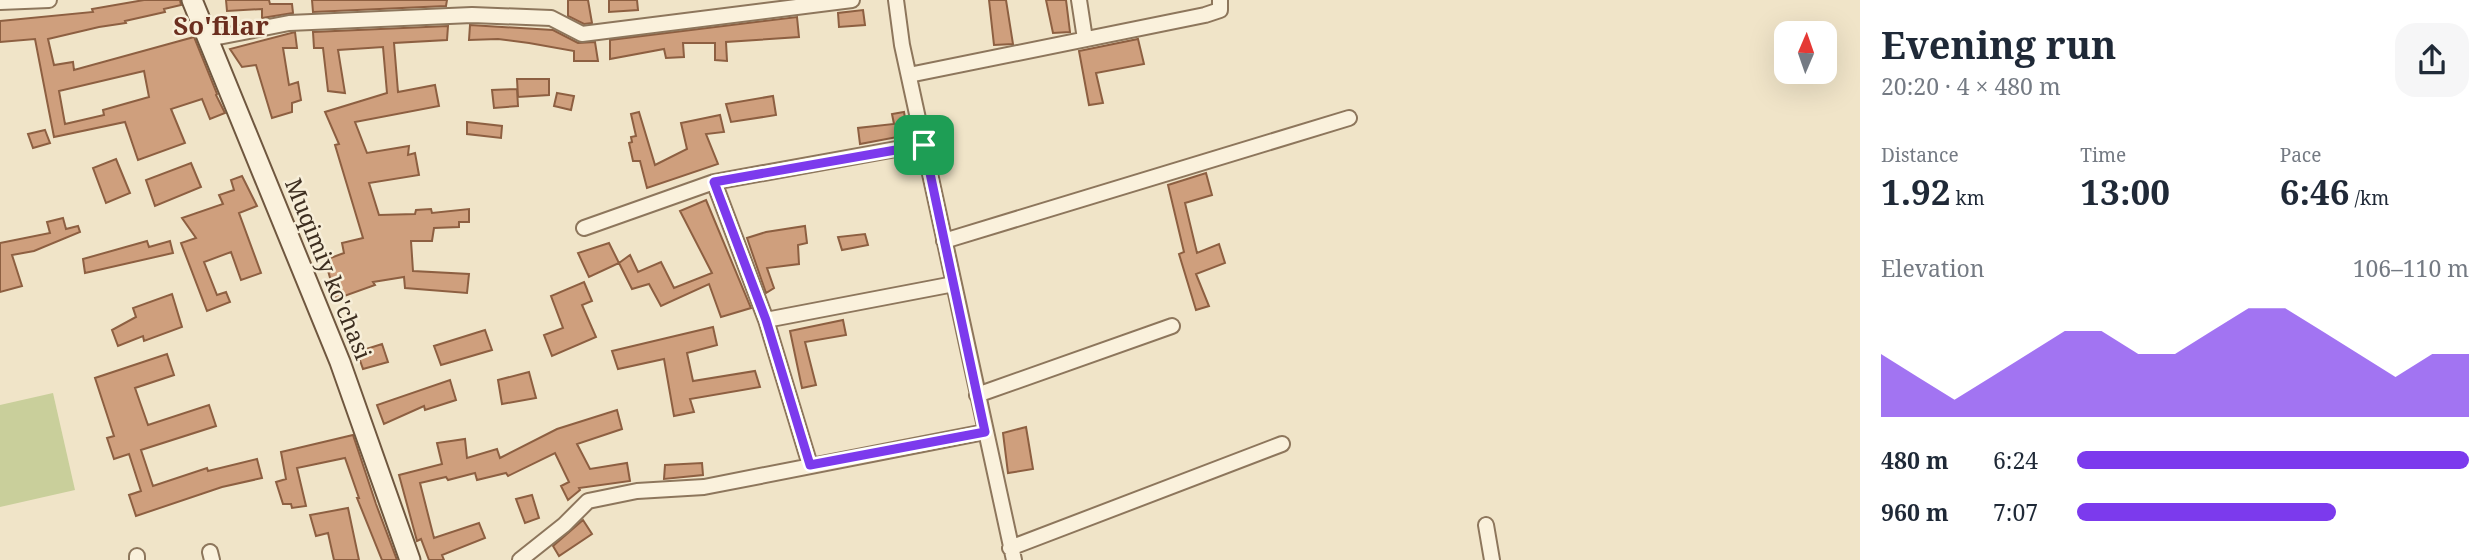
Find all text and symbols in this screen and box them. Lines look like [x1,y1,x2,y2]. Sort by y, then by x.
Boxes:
district label: So'filar [173,7,269,43]
text: Evening run [1881,18,2116,70]
north arrow [1774,21,1838,84]
map controls [1774,21,1837,84]
button: share [2395,23,2469,97]
text: 20:20 · 4 × 480 m [1881,70,2061,102]
pin [894,115,954,175]
icon: arrive [905,126,943,164]
text: Distance [1881,142,1959,168]
text: Time [2080,142,2126,168]
text: Pace [2280,142,2321,168]
text: 1.92 [1881,168,1951,215]
text: 13:00 [2080,168,2170,215]
text: 6:46 [2280,168,2350,215]
street label: Muqimiy ko'chasi [278,173,380,365]
text: km [1951,185,1985,211]
text: /km [2350,185,2389,211]
text: Elevation [1881,252,1985,284]
text: 106–110 m [2353,252,2469,284]
text: 480 m [1881,444,1949,476]
text: 6:24 [1993,444,2038,476]
text: 960 m [1881,496,1949,528]
text: 7:07 [1993,496,2038,528]

